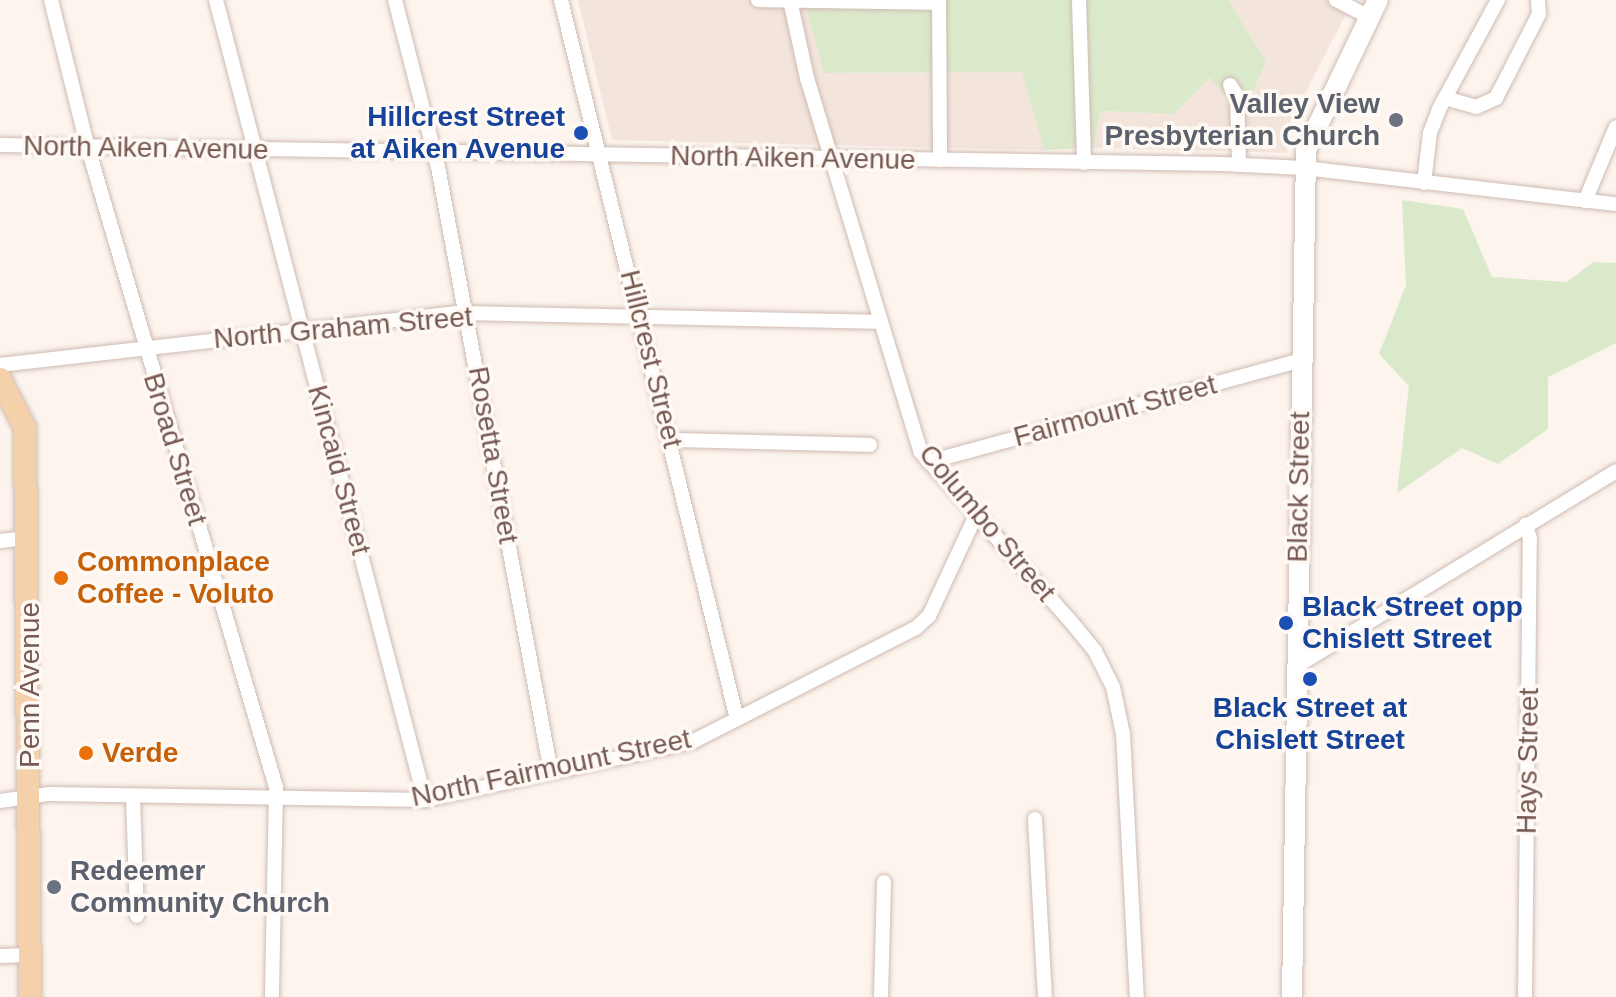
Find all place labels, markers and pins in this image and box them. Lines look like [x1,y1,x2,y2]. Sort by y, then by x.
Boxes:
place label: Valley View Presbyterian Church [1105,87,1380,153]
place label: Hillcrest Street at Aiken Avenue [348,100,565,166]
marker: Valley View Presbyterian Church [1387,111,1405,129]
marker: Hillcrest Street at Aiken Avenue [572,124,590,142]
place label: Commonplace Coffee - Voluto [77,545,274,611]
marker: Commonplace Coffee - Voluto [52,569,70,587]
place label: Black Street opp Chislett Street [1302,590,1523,656]
marker: Black Street opp Chislett Street [1277,614,1295,632]
marker: Black Street at Chislett Street [1301,670,1319,688]
place label: Black Street at Chislett Street [1213,691,1407,757]
place label: Verde [102,736,178,770]
marker: Verde [77,744,95,762]
place label: Redeemer Community Church [70,854,330,920]
marker: Redeemer Community Church [45,878,63,896]

